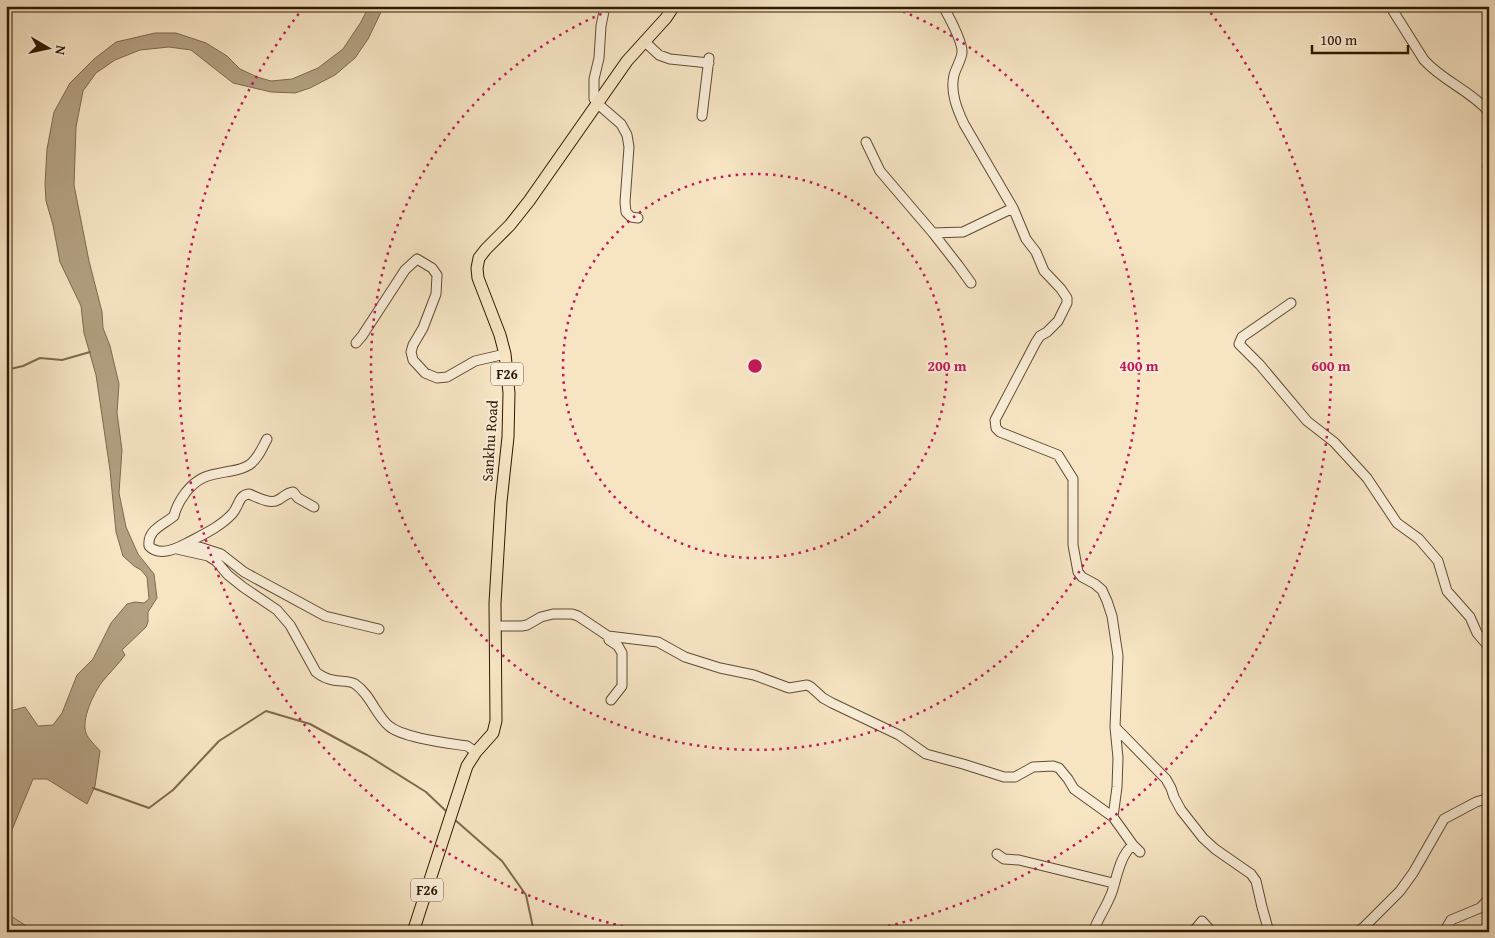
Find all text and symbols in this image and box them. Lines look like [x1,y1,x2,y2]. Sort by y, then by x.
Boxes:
north arrow [22,22,72,72]
scale bar [1312,22,1409,54]
text: 100 m [1320,29,1358,50]
text: N [50,44,71,57]
text: 200 m [927,355,967,376]
text: 400 m [1119,355,1159,376]
text: 600 m [1311,355,1351,376]
centre of rings [746,357,764,375]
road number: F26 [491,362,523,386]
street label: Sankhu Road [476,399,503,482]
road number: F26 [411,878,443,902]

